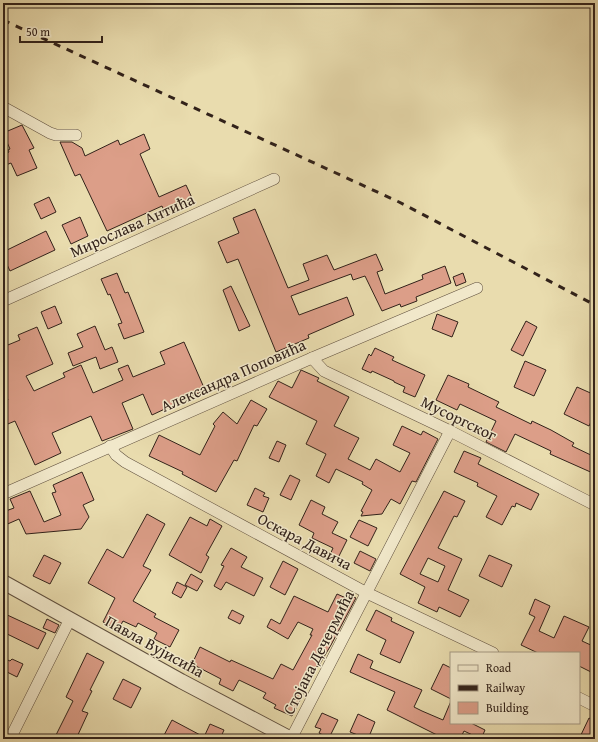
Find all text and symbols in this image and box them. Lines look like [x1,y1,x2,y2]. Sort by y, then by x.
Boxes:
scale bar [20,18,102,44]
text: 50 m [26,23,50,40]
street label: Мирослава Антића [66,187,199,263]
street label: Александра Поповића [157,332,310,418]
street label: Мусоргског [417,389,501,447]
street label: Оскара Давича [253,506,357,576]
street label: Стојана Дечермића [276,585,360,718]
street label: Павла Вујисића [101,609,209,683]
legend [450,652,580,724]
text: Road [486,659,512,676]
text: Railway [486,679,525,696]
text: Building [486,699,529,716]

